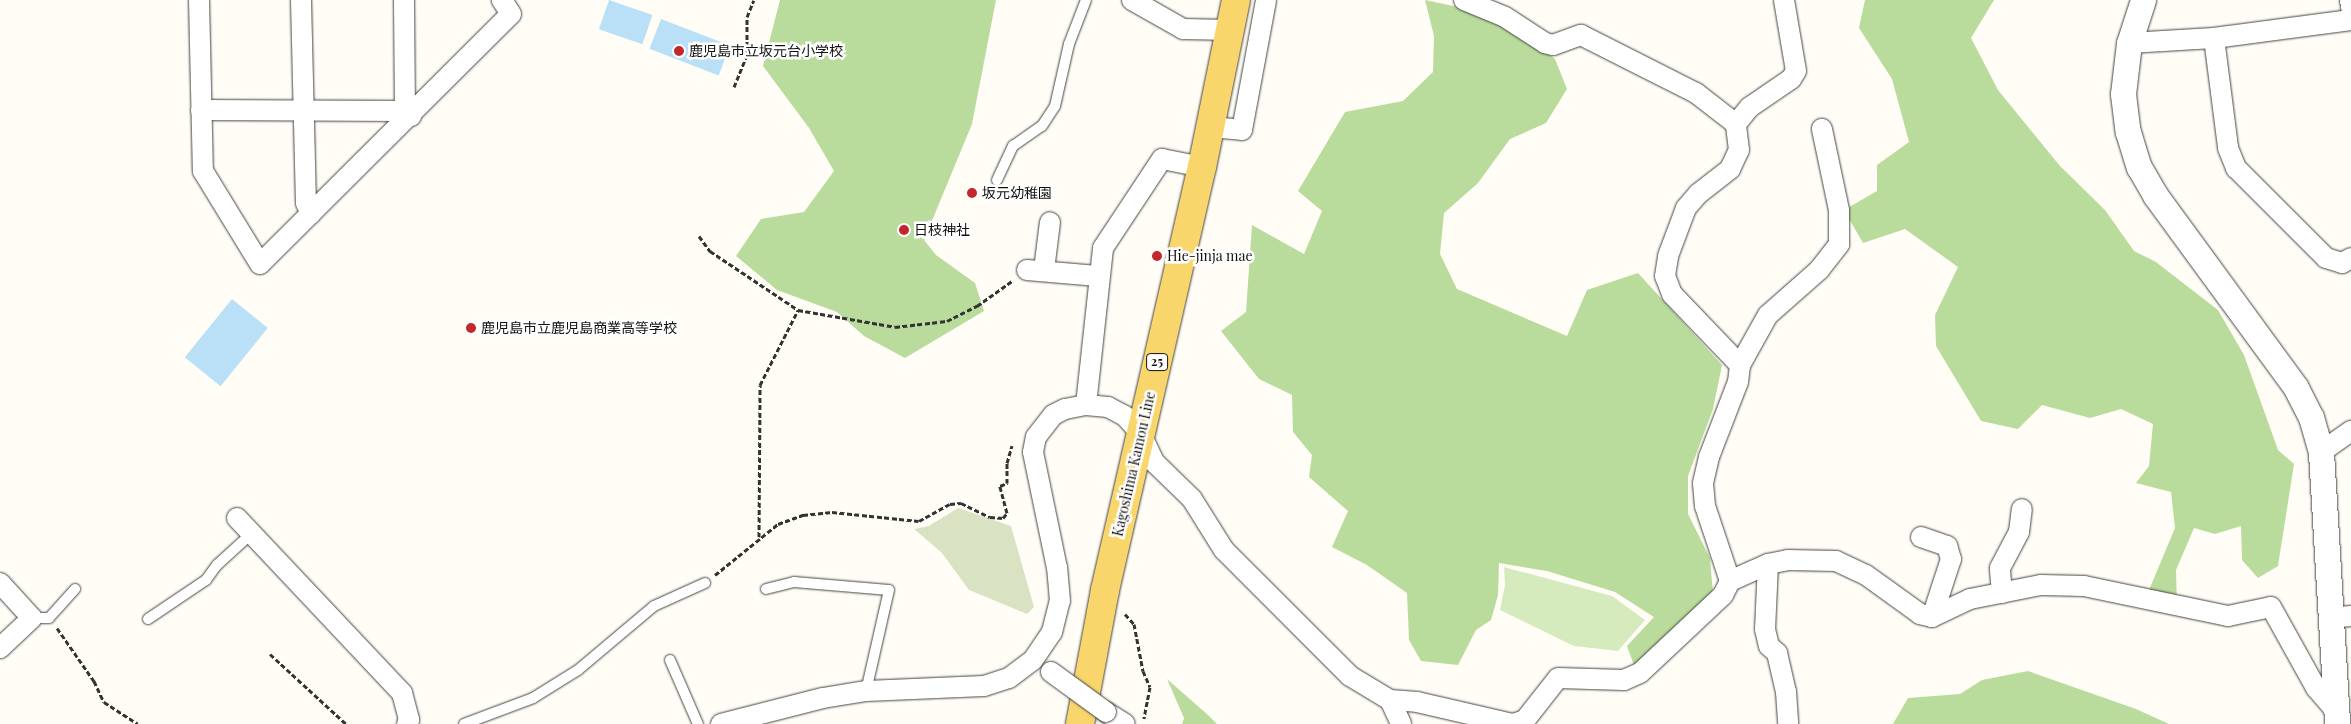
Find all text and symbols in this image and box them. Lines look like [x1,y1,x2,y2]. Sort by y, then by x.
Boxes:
place label: 鹿児島市立坂元台小学校 [689,43,843,59]
marker: 鹿児島市立坂元台小学校 [673,45,685,57]
place label: 坂元幼稚園 [982,185,1052,201]
marker: 坂元幼稚園 [966,187,978,199]
place label: 日枝神社 [914,222,970,238]
marker: 日枝神社 [898,224,910,236]
place label: Hie-jinja mae [1167,248,1253,264]
marker: Hie-jinja mae [1151,250,1163,262]
place label: 鹿児島市立鹿児島商業高等学校 [481,320,677,336]
marker: 鹿児島市立鹿児島商業高等学校 [465,322,477,334]
road number: 25 [1146,352,1168,372]
street label: Kagoshima Kamou Line [1109,390,1159,538]

